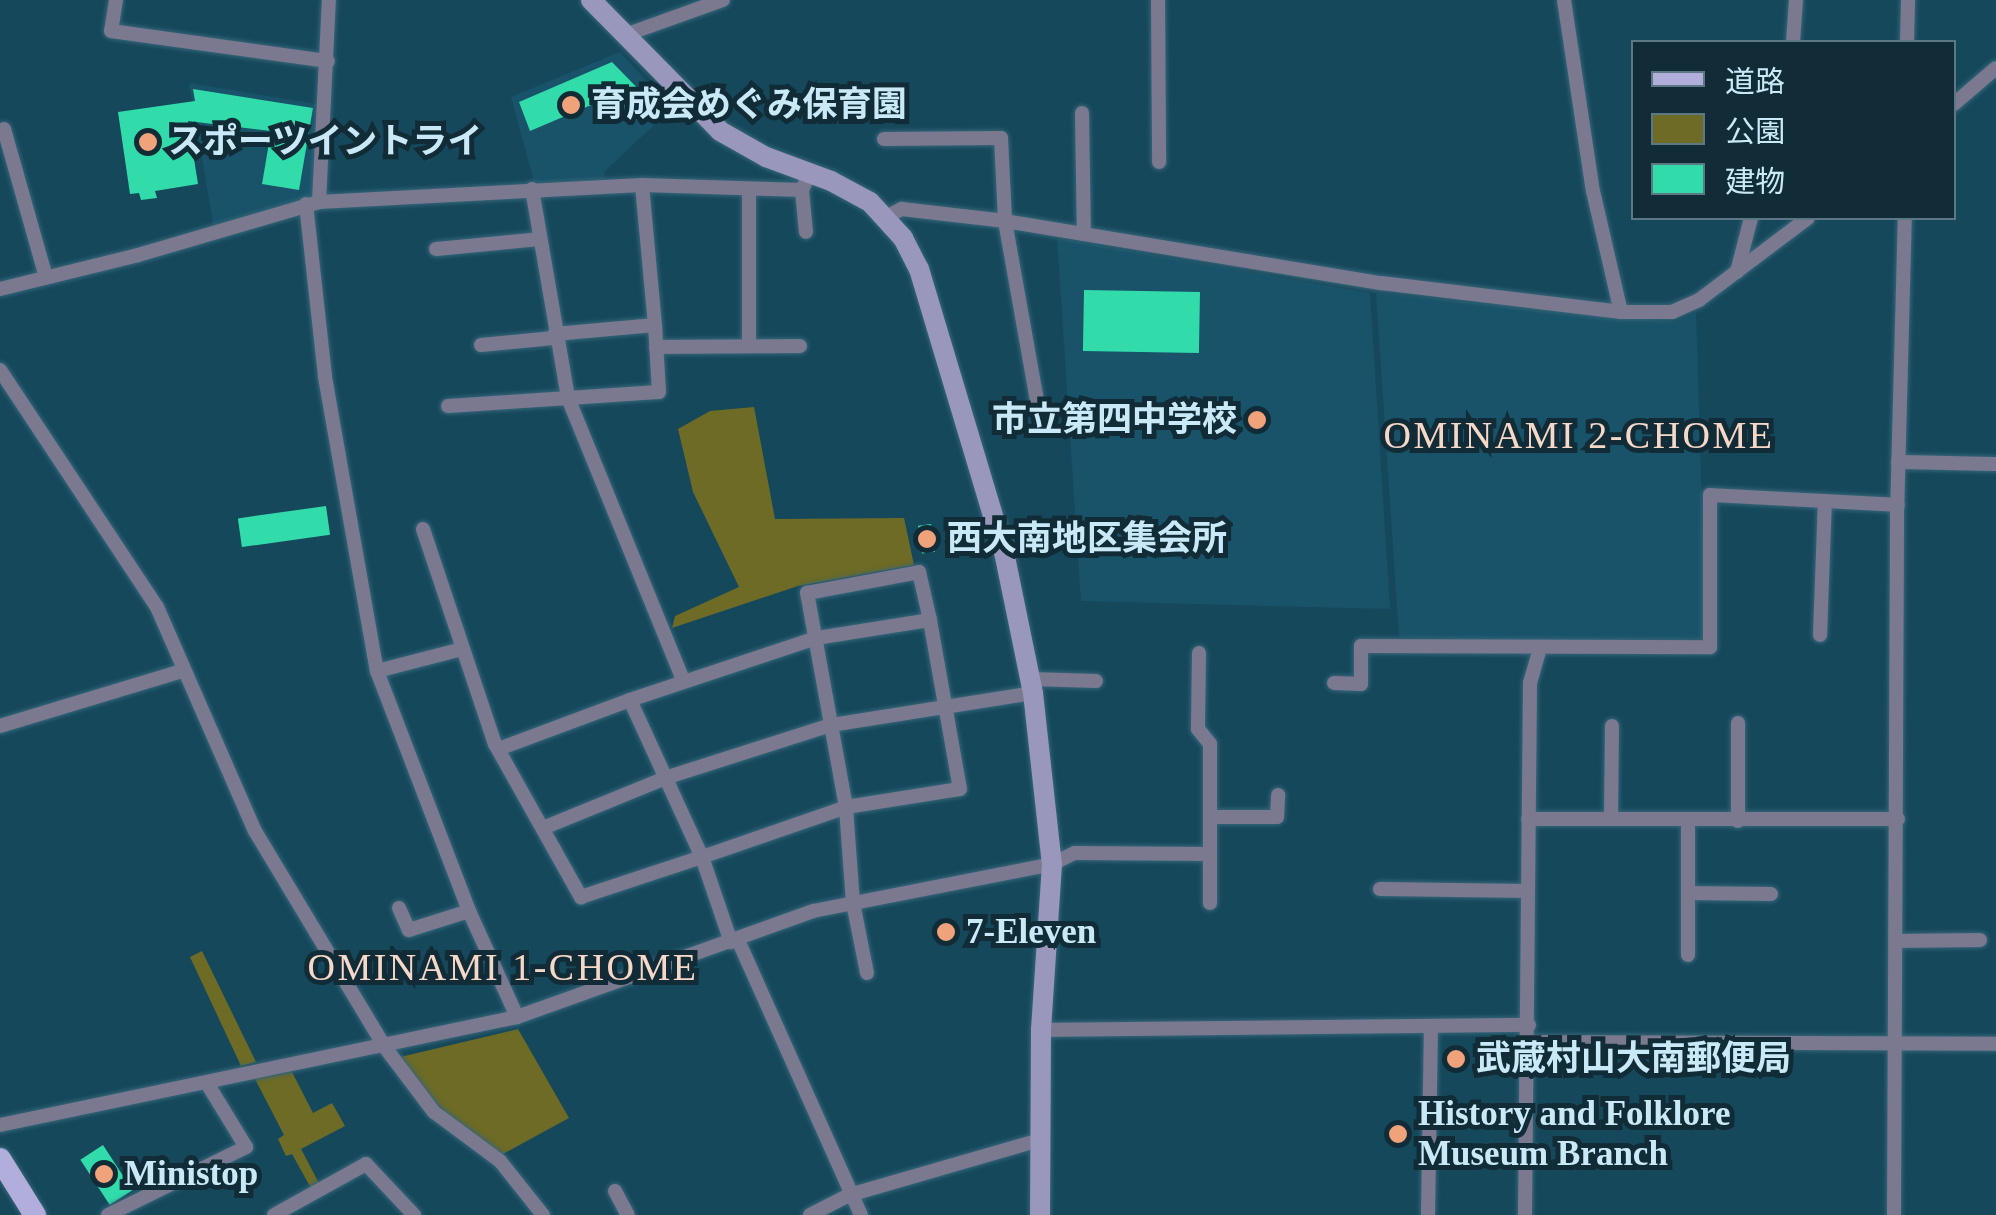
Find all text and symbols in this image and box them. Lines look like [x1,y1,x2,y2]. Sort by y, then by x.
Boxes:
legend [1631,40,1956,220]
text: 道路 [1725,65,1785,98]
place label: 育成会めぐみ保育園 [591,84,906,126]
marker: 育成会めぐみ保育園 [560,94,582,116]
text: 公園 [1725,115,1785,148]
place label: スポーツイントライ [168,121,483,163]
marker: スポーツイントライ [137,131,159,153]
text: 建物 [1725,165,1785,198]
place label: 市立第四中学校 [992,399,1237,441]
marker: 市立第四中学校 [1246,409,1268,431]
district label: OMINAMI 2-CHOME [1383,413,1775,459]
place label: 西大南地区集会所 [947,518,1227,560]
marker: 西大南地区集会所 [916,528,938,550]
place label: 7-Eleven [966,911,1096,953]
marker: 7-Eleven [935,921,957,943]
district label: OMINAMI 1-CHOME [307,945,699,991]
place label: 武蔵村山大南郵便局 [1476,1038,1791,1080]
marker: 武蔵村山大南郵便局 [1445,1048,1467,1070]
place label: History and Folklore Museum Branch [1418,1093,1730,1175]
marker: History and Folklore Museum Branch [1387,1123,1409,1145]
place label: Ministop [124,1153,258,1195]
marker: Ministop [93,1163,115,1185]

